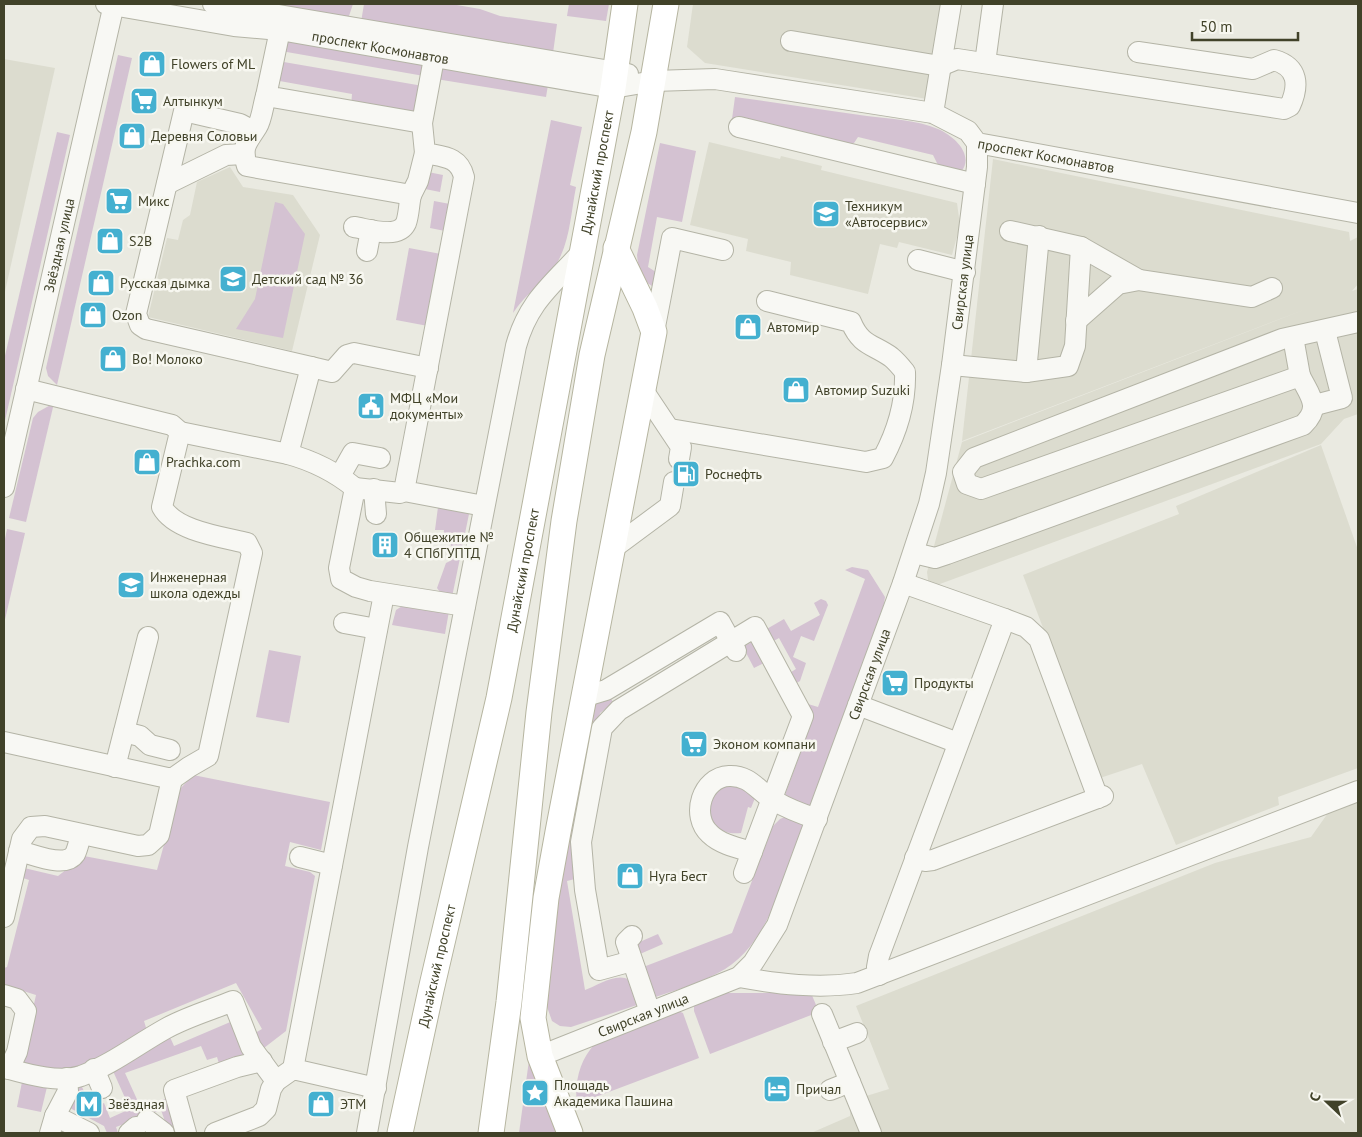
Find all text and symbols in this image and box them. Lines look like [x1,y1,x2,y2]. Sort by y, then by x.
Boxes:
scale bar [1192,10,1298,42]
text: 50 m [1200,17,1233,36]
street label: проспект Космонавтов [311,27,450,68]
shop icon: Flowers of ML [137,49,167,79]
place label: Flowers of ML [171,55,255,73]
supermarket icon: Алтынкум [129,86,159,116]
place label: Алтынкум [163,92,223,110]
street label: Дунайский проспект [577,108,618,236]
shop icon: Деревня Соловьи [117,121,147,151]
place label: Деревня Соловьи [151,127,257,145]
street label: проспект Космонавтов [976,134,1116,177]
supermarket icon: Микс [104,186,134,216]
place label: Микс [138,192,170,210]
street label: Звёздная улица [40,196,79,294]
place label: Техникум «Автосервис» [845,197,928,231]
school or university icon: Техникум «Автосервис» [811,199,841,229]
shop icon: S2B [95,226,125,256]
place label: S2B [129,232,152,250]
street label: Свирская улица [948,233,977,331]
school or university icon: Детский сад № 36 [218,264,248,294]
shop icon: Русская дымка [86,268,116,298]
place label: Детский сад № 36 [252,270,363,288]
place label: Русская дымка [120,274,210,292]
shop icon: Ozon [78,300,108,330]
place label: Ozon [112,306,142,324]
shop icon: Автомир [733,312,763,342]
place label: Автомир [767,318,819,336]
shop icon: Во! Молоко [98,344,128,374]
place label: Во! Молоко [132,350,203,368]
shop icon: Автомир Suzuki [781,375,811,405]
place label: Автомир Suzuki [815,381,910,399]
place label: МФЦ «Мои документы» [390,389,464,423]
public building icon: МФЦ «Мои документы» [356,391,386,421]
shop icon: Prachka.com [132,447,162,477]
place label: Prachka.com [166,453,241,471]
fuel station icon: Роснефть [671,459,701,489]
place label: Роснефть [705,465,763,483]
street label: Дунайский проспект [502,507,543,634]
place label: Общежитие № 4 СПбГУПТД [404,528,494,562]
building icon: Общежитие № 4 СПбГУПТД [370,530,400,560]
place label: Инженерная школа одежды [150,568,240,602]
school or university icon: Инженерная школа одежды [116,570,146,600]
street label: Свирская улица [844,626,894,723]
supermarket icon: Продукты [880,668,910,698]
place label: Продукты [914,674,974,692]
supermarket icon: Эконом компани [679,729,709,759]
place label: Эконом компани [713,735,816,753]
shop icon: Нуга Бест [615,861,645,891]
place label: Нуга Бест [649,867,708,885]
street label: Дунайский проспект [414,902,460,1029]
street label: Свирская улица [595,989,691,1041]
hotel icon: Причал [762,1074,792,1104]
place label: Площадь Академика Пашина [554,1076,673,1110]
north arrow [1302,1077,1352,1127]
place icon: Площадь Академика Пашина [520,1078,550,1108]
place label: Причал [796,1080,841,1098]
metro station icon: Звёздная [74,1089,104,1119]
shop icon: ЭТМ [306,1089,336,1119]
text: С [1305,1090,1325,1104]
place label: Звёздная [108,1095,165,1113]
place label: ЭТМ [340,1095,366,1113]

